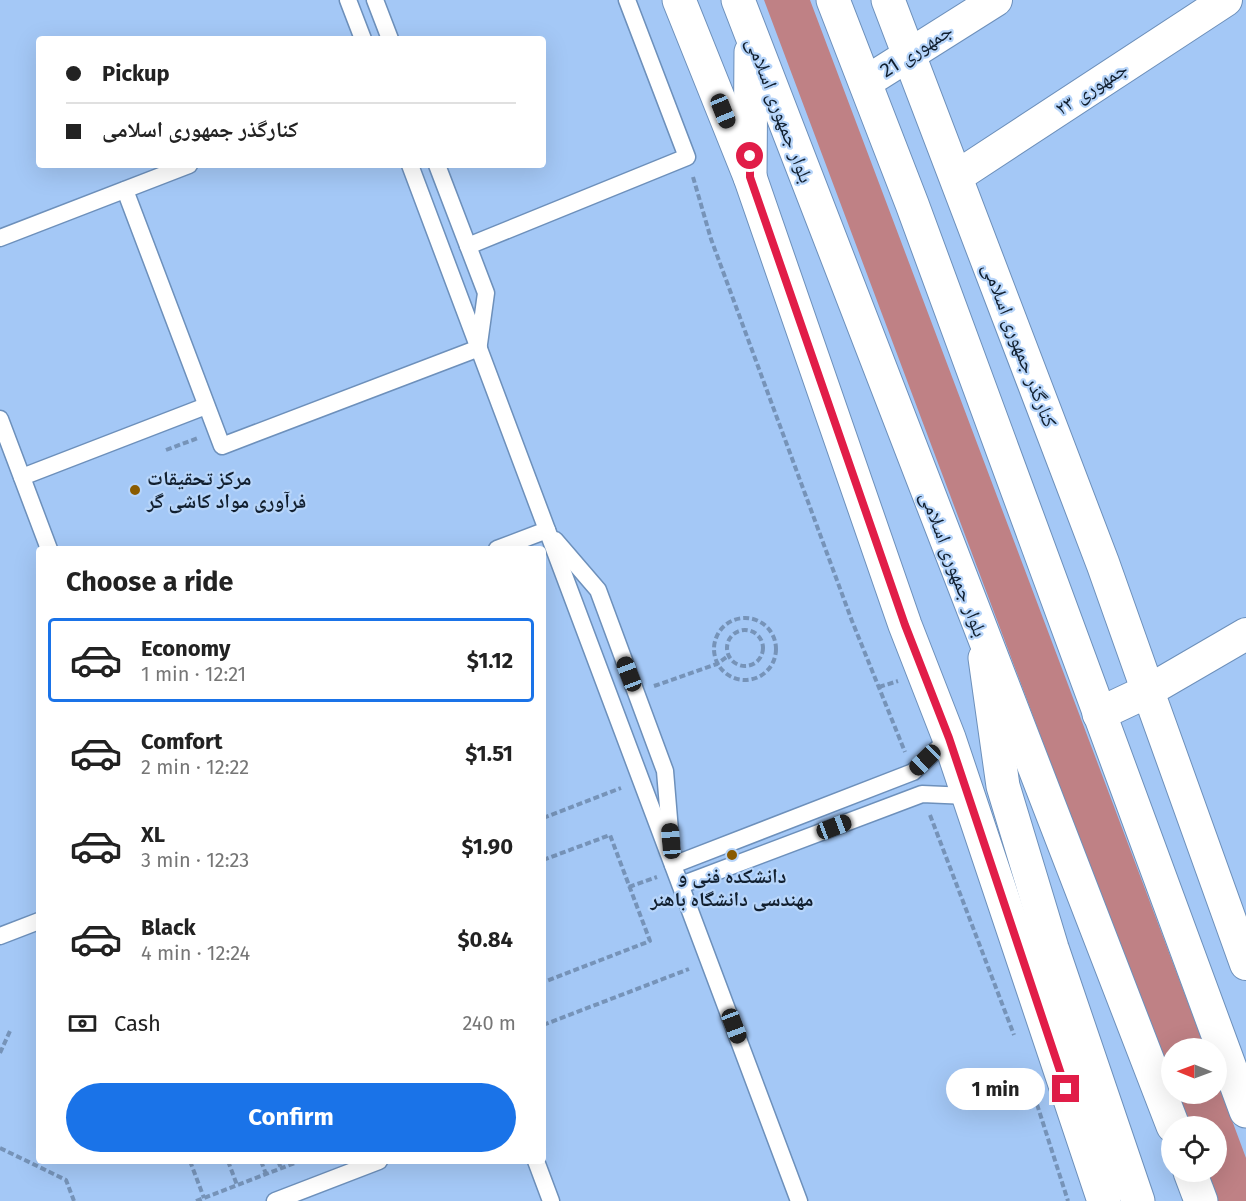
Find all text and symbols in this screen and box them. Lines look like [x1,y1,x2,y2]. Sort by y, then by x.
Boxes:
street label: جمهوری 21 [875,18,957,82]
street label: بلوار جمهوری اسلامی [741,34,819,186]
street label: ۲۳ جمهوری [1050,56,1132,120]
text: Pickup [102,60,170,87]
car [708,91,738,131]
text: کنارگذر جمهوری اسلامی [102,116,298,143]
route start [736,142,763,169]
street label: کنارگذر جمهوری اسلامی [978,259,1062,431]
place label: مرکز تحقیقات فرآوری مواد کاشی گر [146,466,306,514]
marker: مرکز تحقیقات فرآوری مواد کاشی گر [128,483,142,497]
street label: بلوار جمهوری اسلامی [915,488,993,640]
text: Choose a ride [66,566,233,598]
icon: car [69,633,123,687]
text: Economy [141,635,230,662]
text: $1.12 [467,647,513,674]
car [614,654,644,694]
text: 1 min · 12:21 [141,662,246,686]
icon: car [69,726,123,780]
text: Comfort [141,728,222,755]
text: $1.51 [465,740,513,767]
car [906,741,944,779]
text: 2 min · 12:22 [141,755,249,779]
car [814,812,854,842]
icon: car [69,819,123,873]
text: XL [141,821,165,848]
car [660,822,682,860]
text: $1.90 [462,833,513,860]
text: 3 min · 12:23 [141,848,249,872]
marker: دانشکده فنی و مهندسی دانشگاه باهنر [725,848,739,862]
place label: دانشکده فنی و مهندسی دانشگاه باهنر [650,864,813,912]
icon: car [69,912,123,966]
text: Black [141,914,196,941]
text: $0.84 [458,926,513,953]
text: 4 min · 12:24 [141,941,250,965]
car [719,1006,749,1046]
icon: cash [66,1007,99,1040]
text: Cash [114,1010,161,1037]
text: 240 m [462,1011,516,1035]
north arrow [1161,1038,1227,1104]
map controls [1161,1038,1227,1182]
callout: 1 min [946,1068,1045,1110]
route end [1052,1075,1079,1102]
text: 1 min [971,1077,1020,1101]
button: Confirm [66,1083,516,1152]
button: locate [1161,1116,1227,1182]

